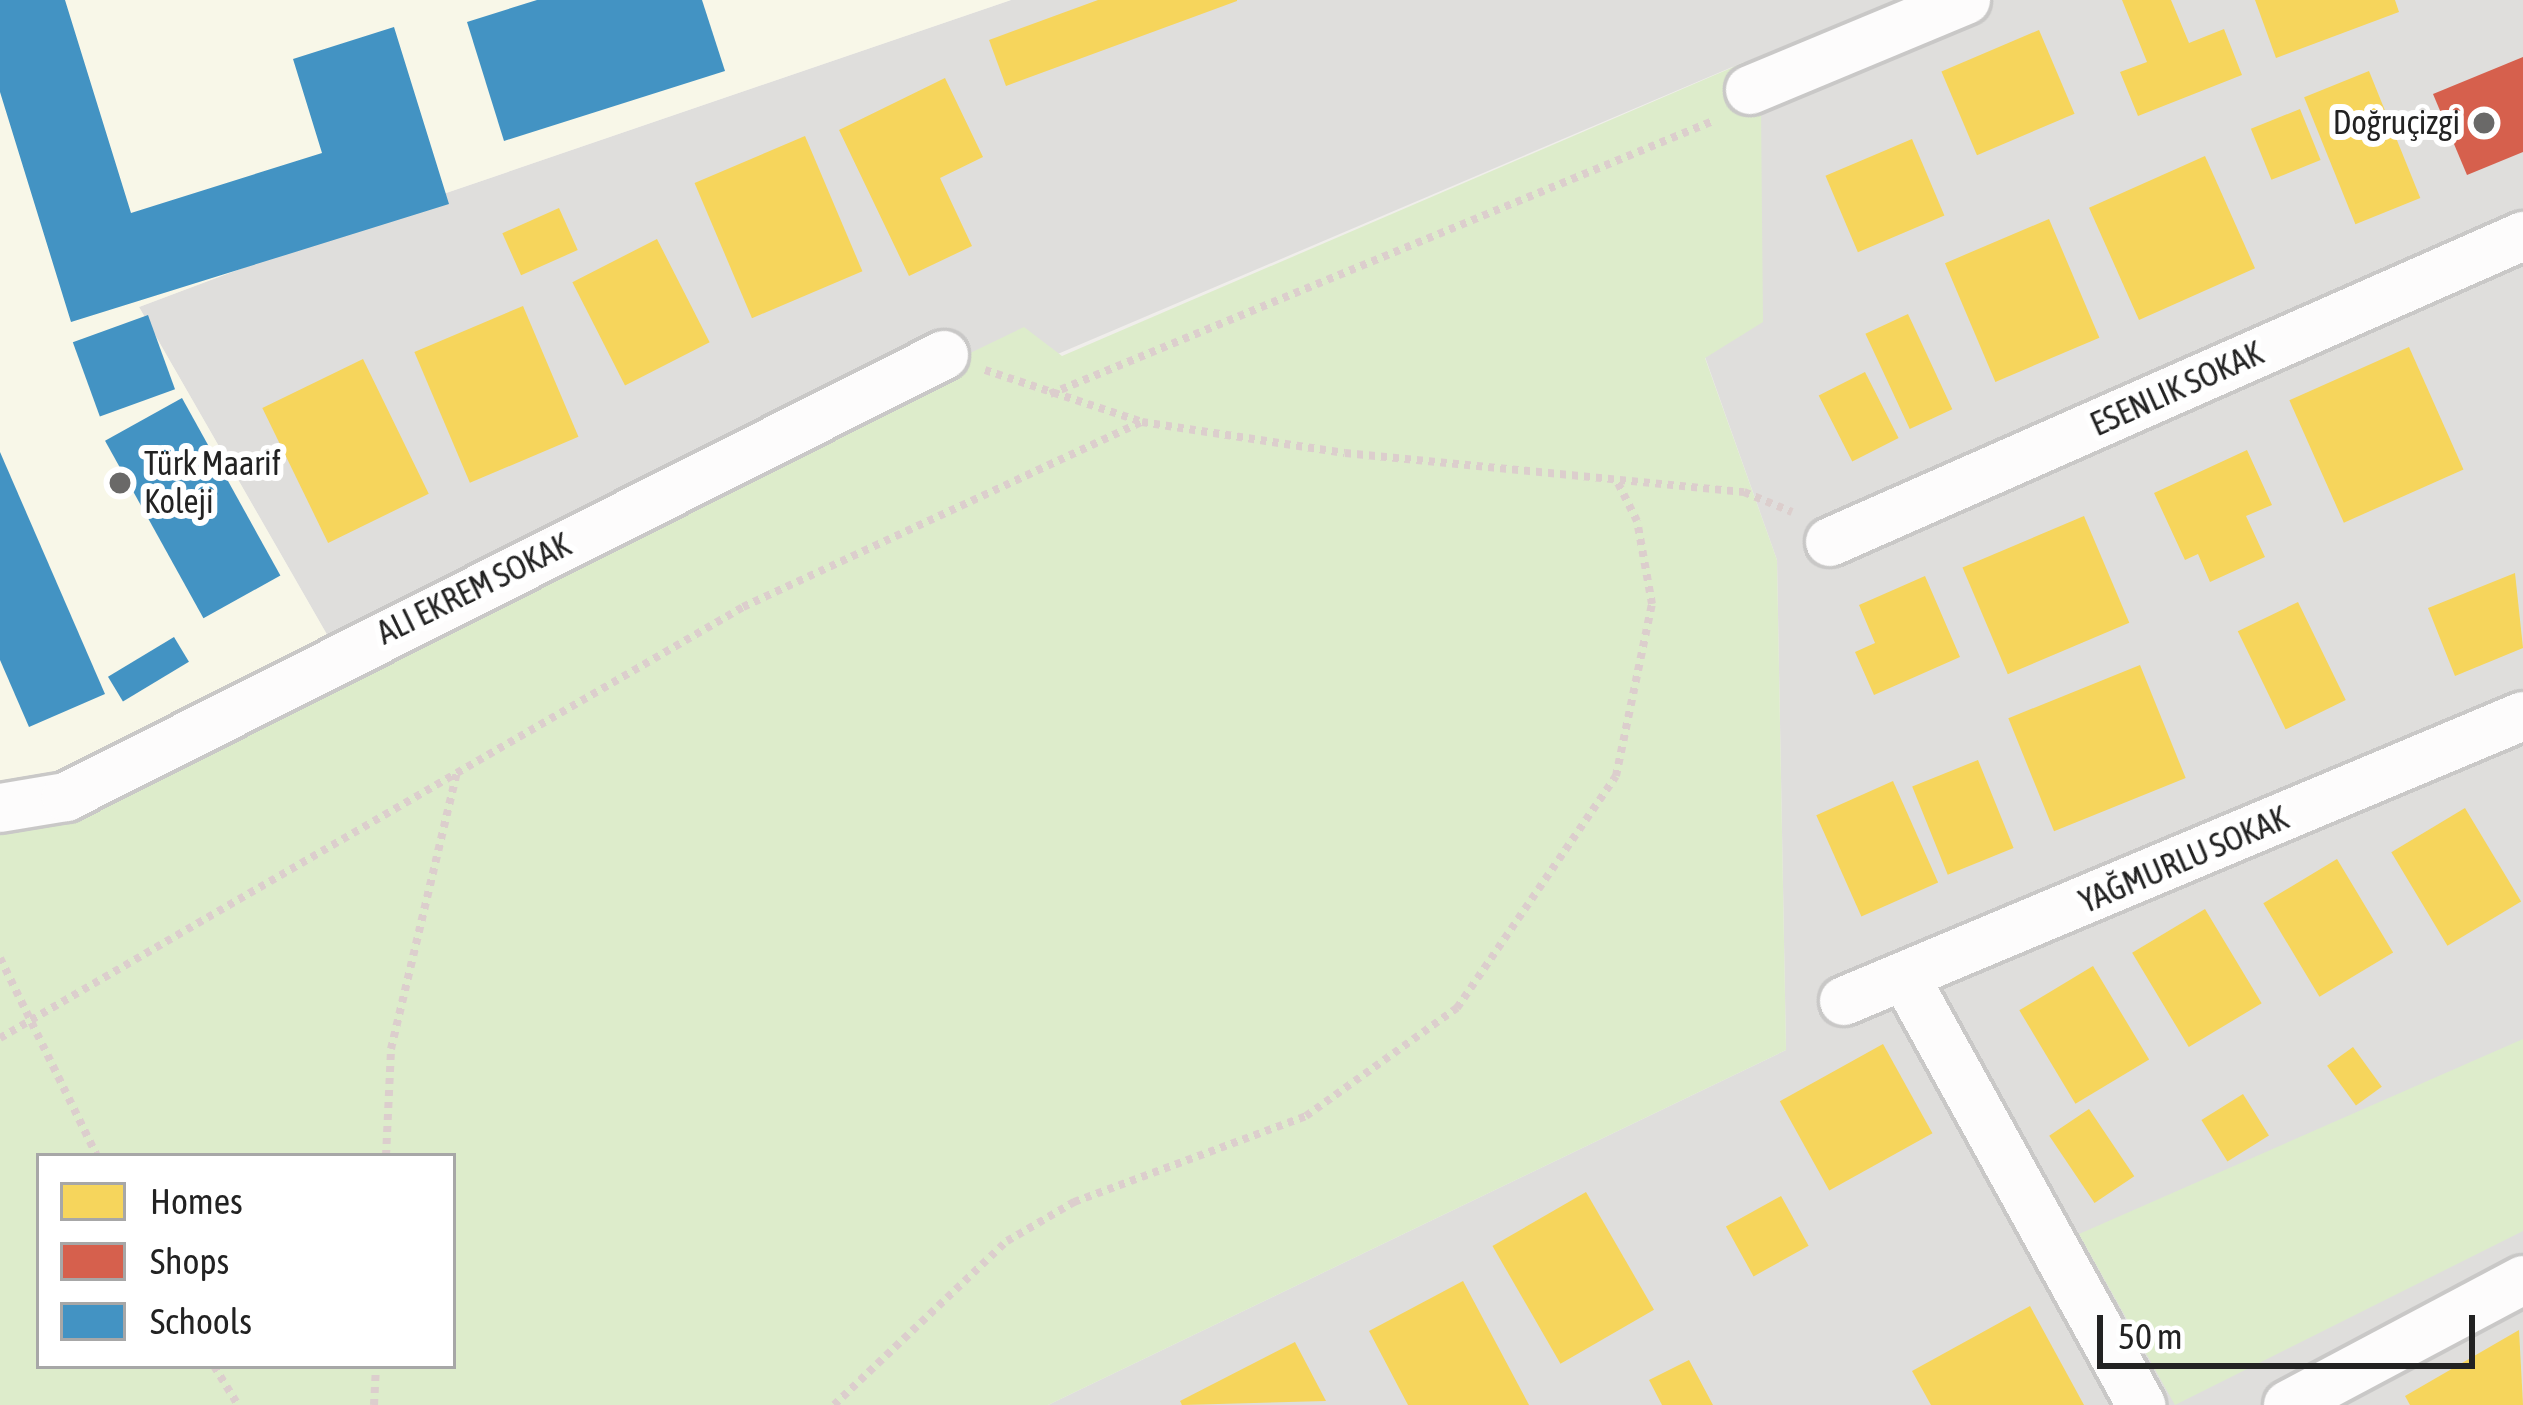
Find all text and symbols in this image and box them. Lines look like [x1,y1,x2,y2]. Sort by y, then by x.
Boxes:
place label: Doğruçizgi [2333,103,2460,143]
marker: Doğruçizgi [2471,110,2497,136]
street label: ESENLIK SOKAK [2084,333,2270,445]
place label: Türk Maarif Koleji [144,444,281,522]
marker: Türk Maarif Koleji [107,470,133,496]
street label: ALI EKREM SOKAK [371,525,577,653]
street label: YAĞMURLU SOKAK [2074,798,2294,922]
legend [36,1153,456,1369]
text: Homes [150,1180,243,1222]
text: Shops [150,1240,229,1282]
scale bar [2103,1291,2481,1365]
text: Schools [150,1300,252,1342]
text: 50 m [2118,1315,2183,1357]

